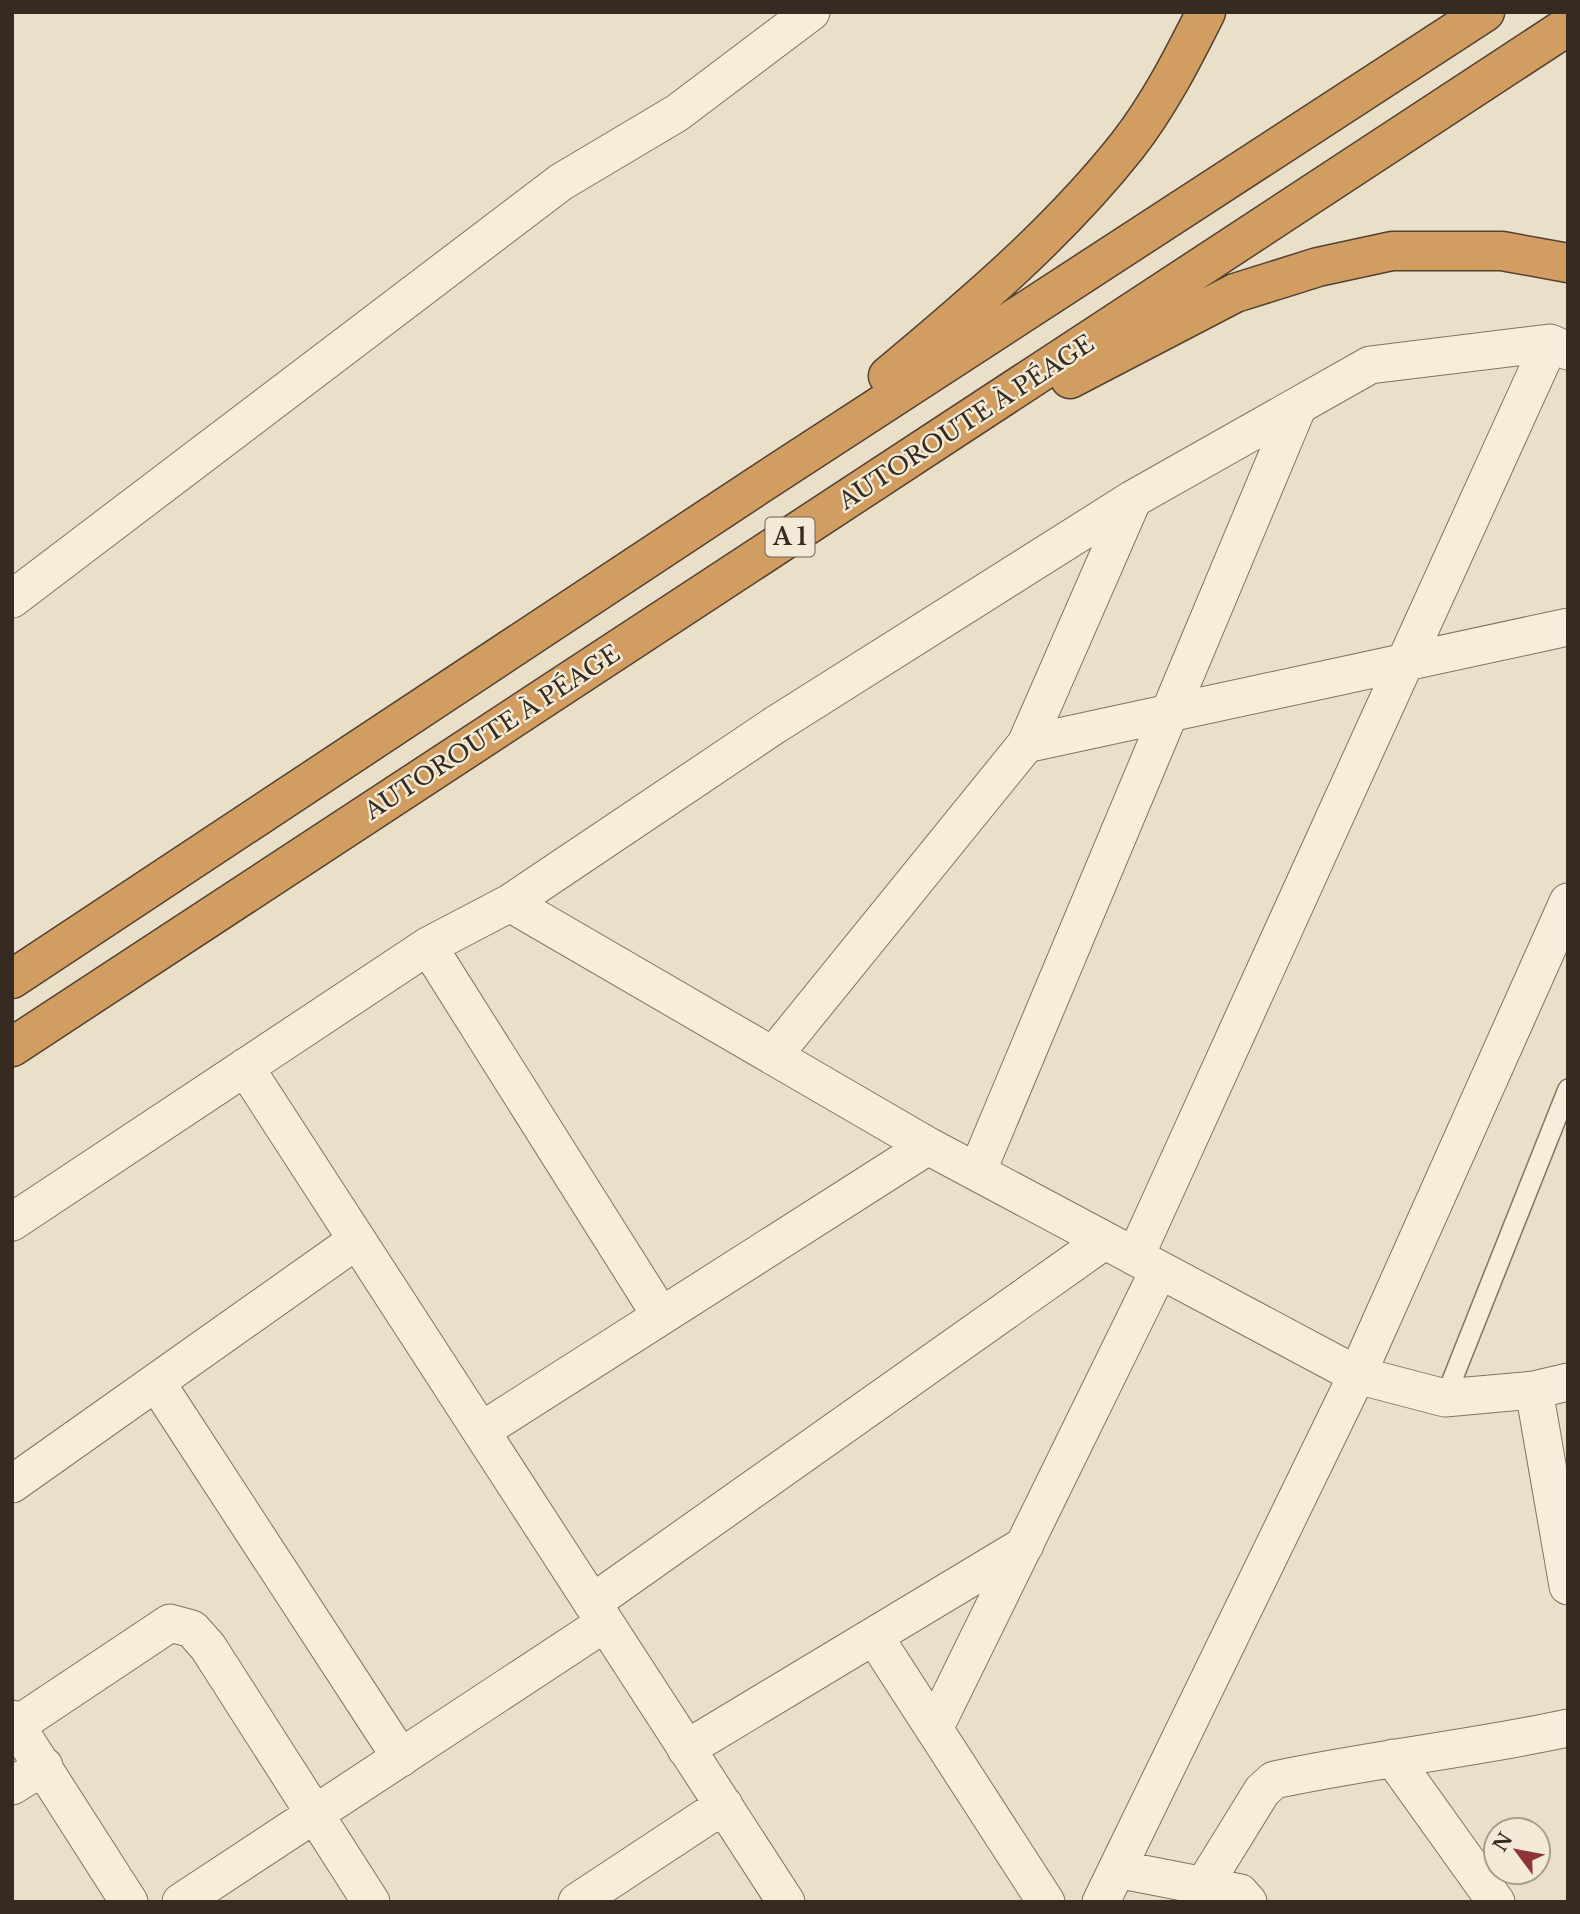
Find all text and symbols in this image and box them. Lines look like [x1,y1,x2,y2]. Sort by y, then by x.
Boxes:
street label: AUTOROUTE À PÉAGE [832,329,1099,516]
road number: A 1 [766,517,814,556]
street label: AUTOROUTE À PÉAGE [358,639,625,826]
north arrow [1482,1816,1552,1886]
text: N [1489,1828,1518,1856]

